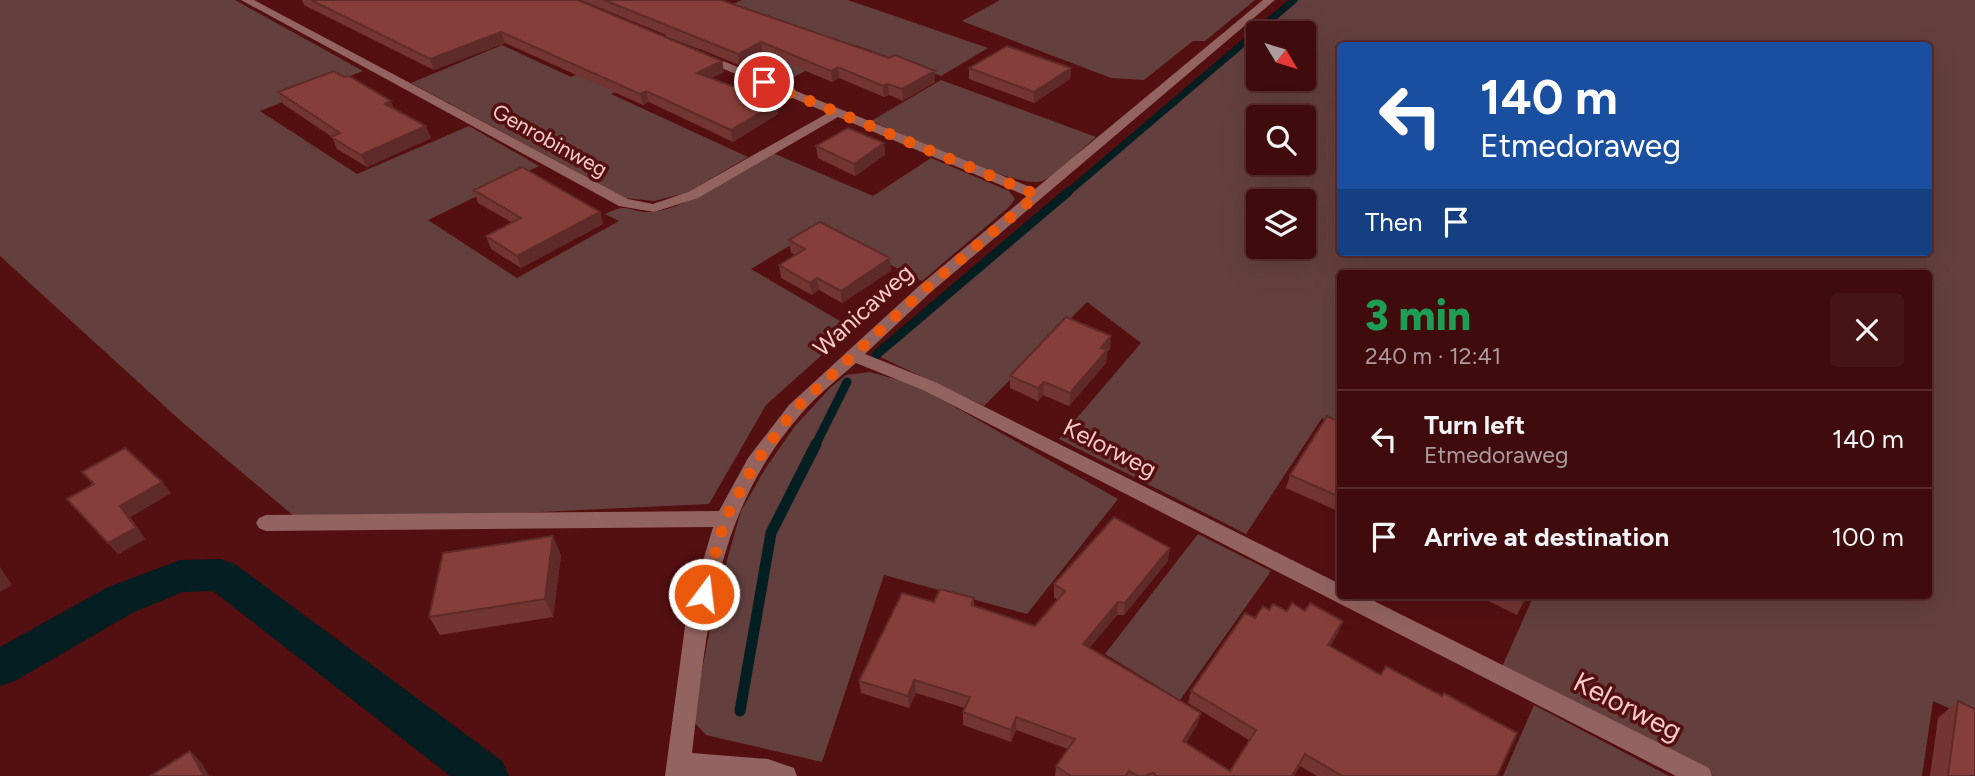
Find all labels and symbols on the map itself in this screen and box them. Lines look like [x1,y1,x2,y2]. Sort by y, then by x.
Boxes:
north arrow [1246,21,1316,91]
pin [734,52,794,112]
street label: Genrobinweg [488,98,612,182]
street label: Wanicaweg [807,258,919,362]
street label: Kelorweg [1059,412,1161,484]
position arrow [667,557,741,631]
street label: Kelorweg [1568,664,1688,748]

